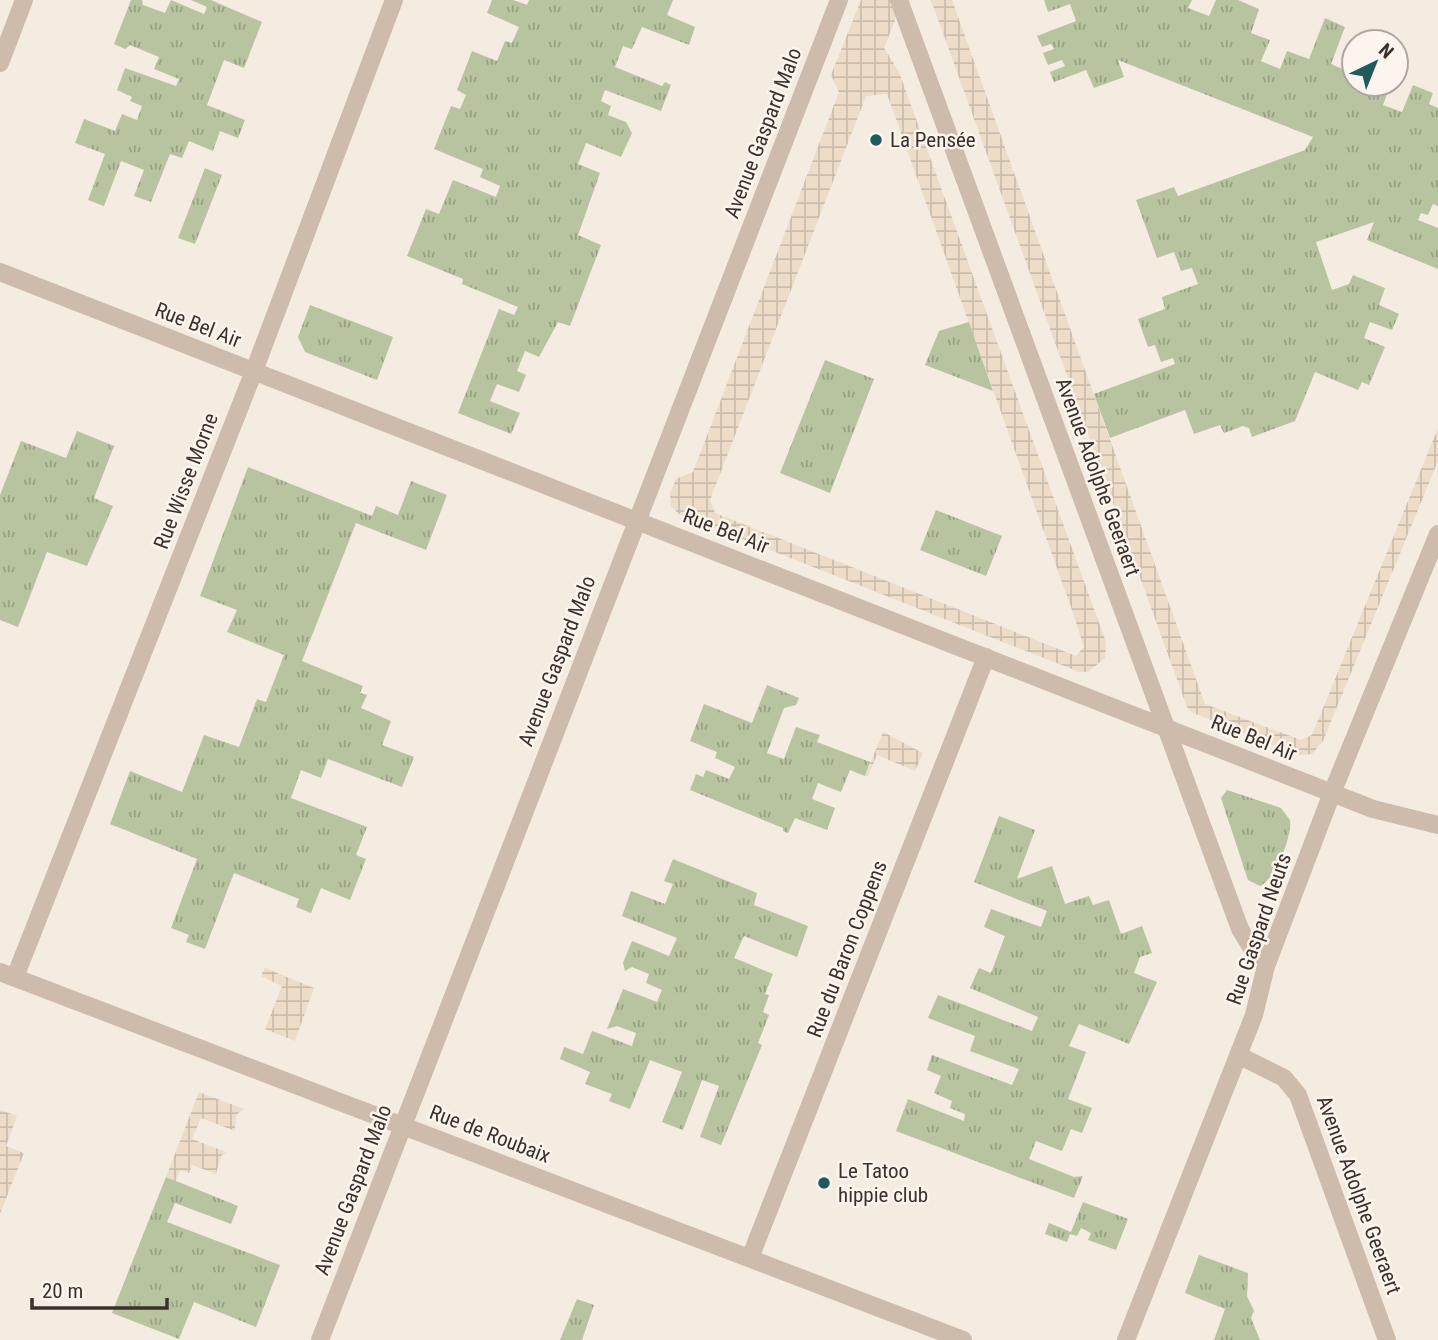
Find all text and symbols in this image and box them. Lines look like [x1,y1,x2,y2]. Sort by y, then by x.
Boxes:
north arrow [1340,28,1410,98]
text: N [1374,39,1398,63]
street label: Avenue Gaspard Malo [719,44,807,222]
place label: La Pensée [890,128,976,152]
marker: La Pensée [868,132,884,148]
street label: Rue Bel Air [152,298,244,352]
street label: Avenue Adolphe Geeraert [1051,374,1145,580]
street label: Rue Wisse Morne [149,410,223,552]
street label: Rue Bel Air [680,504,772,558]
street label: Avenue Gaspard Malo [513,572,601,750]
street label: Rue Bel Air [1208,710,1300,766]
street label: Rue Gaspard Neuts [1222,850,1296,1008]
street label: Rue du Baron Coppens [802,857,892,1041]
street label: Avenue Adolphe Geeraert [1312,1092,1406,1298]
street label: Rue de Roubaix [426,1100,554,1168]
street label: Avenue Gaspard Malo [309,1101,397,1279]
place label: Le Tatoo hippie club [838,1159,928,1207]
marker: Le Tatoo hippie club [816,1175,832,1191]
scale bar [32,1266,166,1310]
text: 20 m [42,1279,83,1303]

